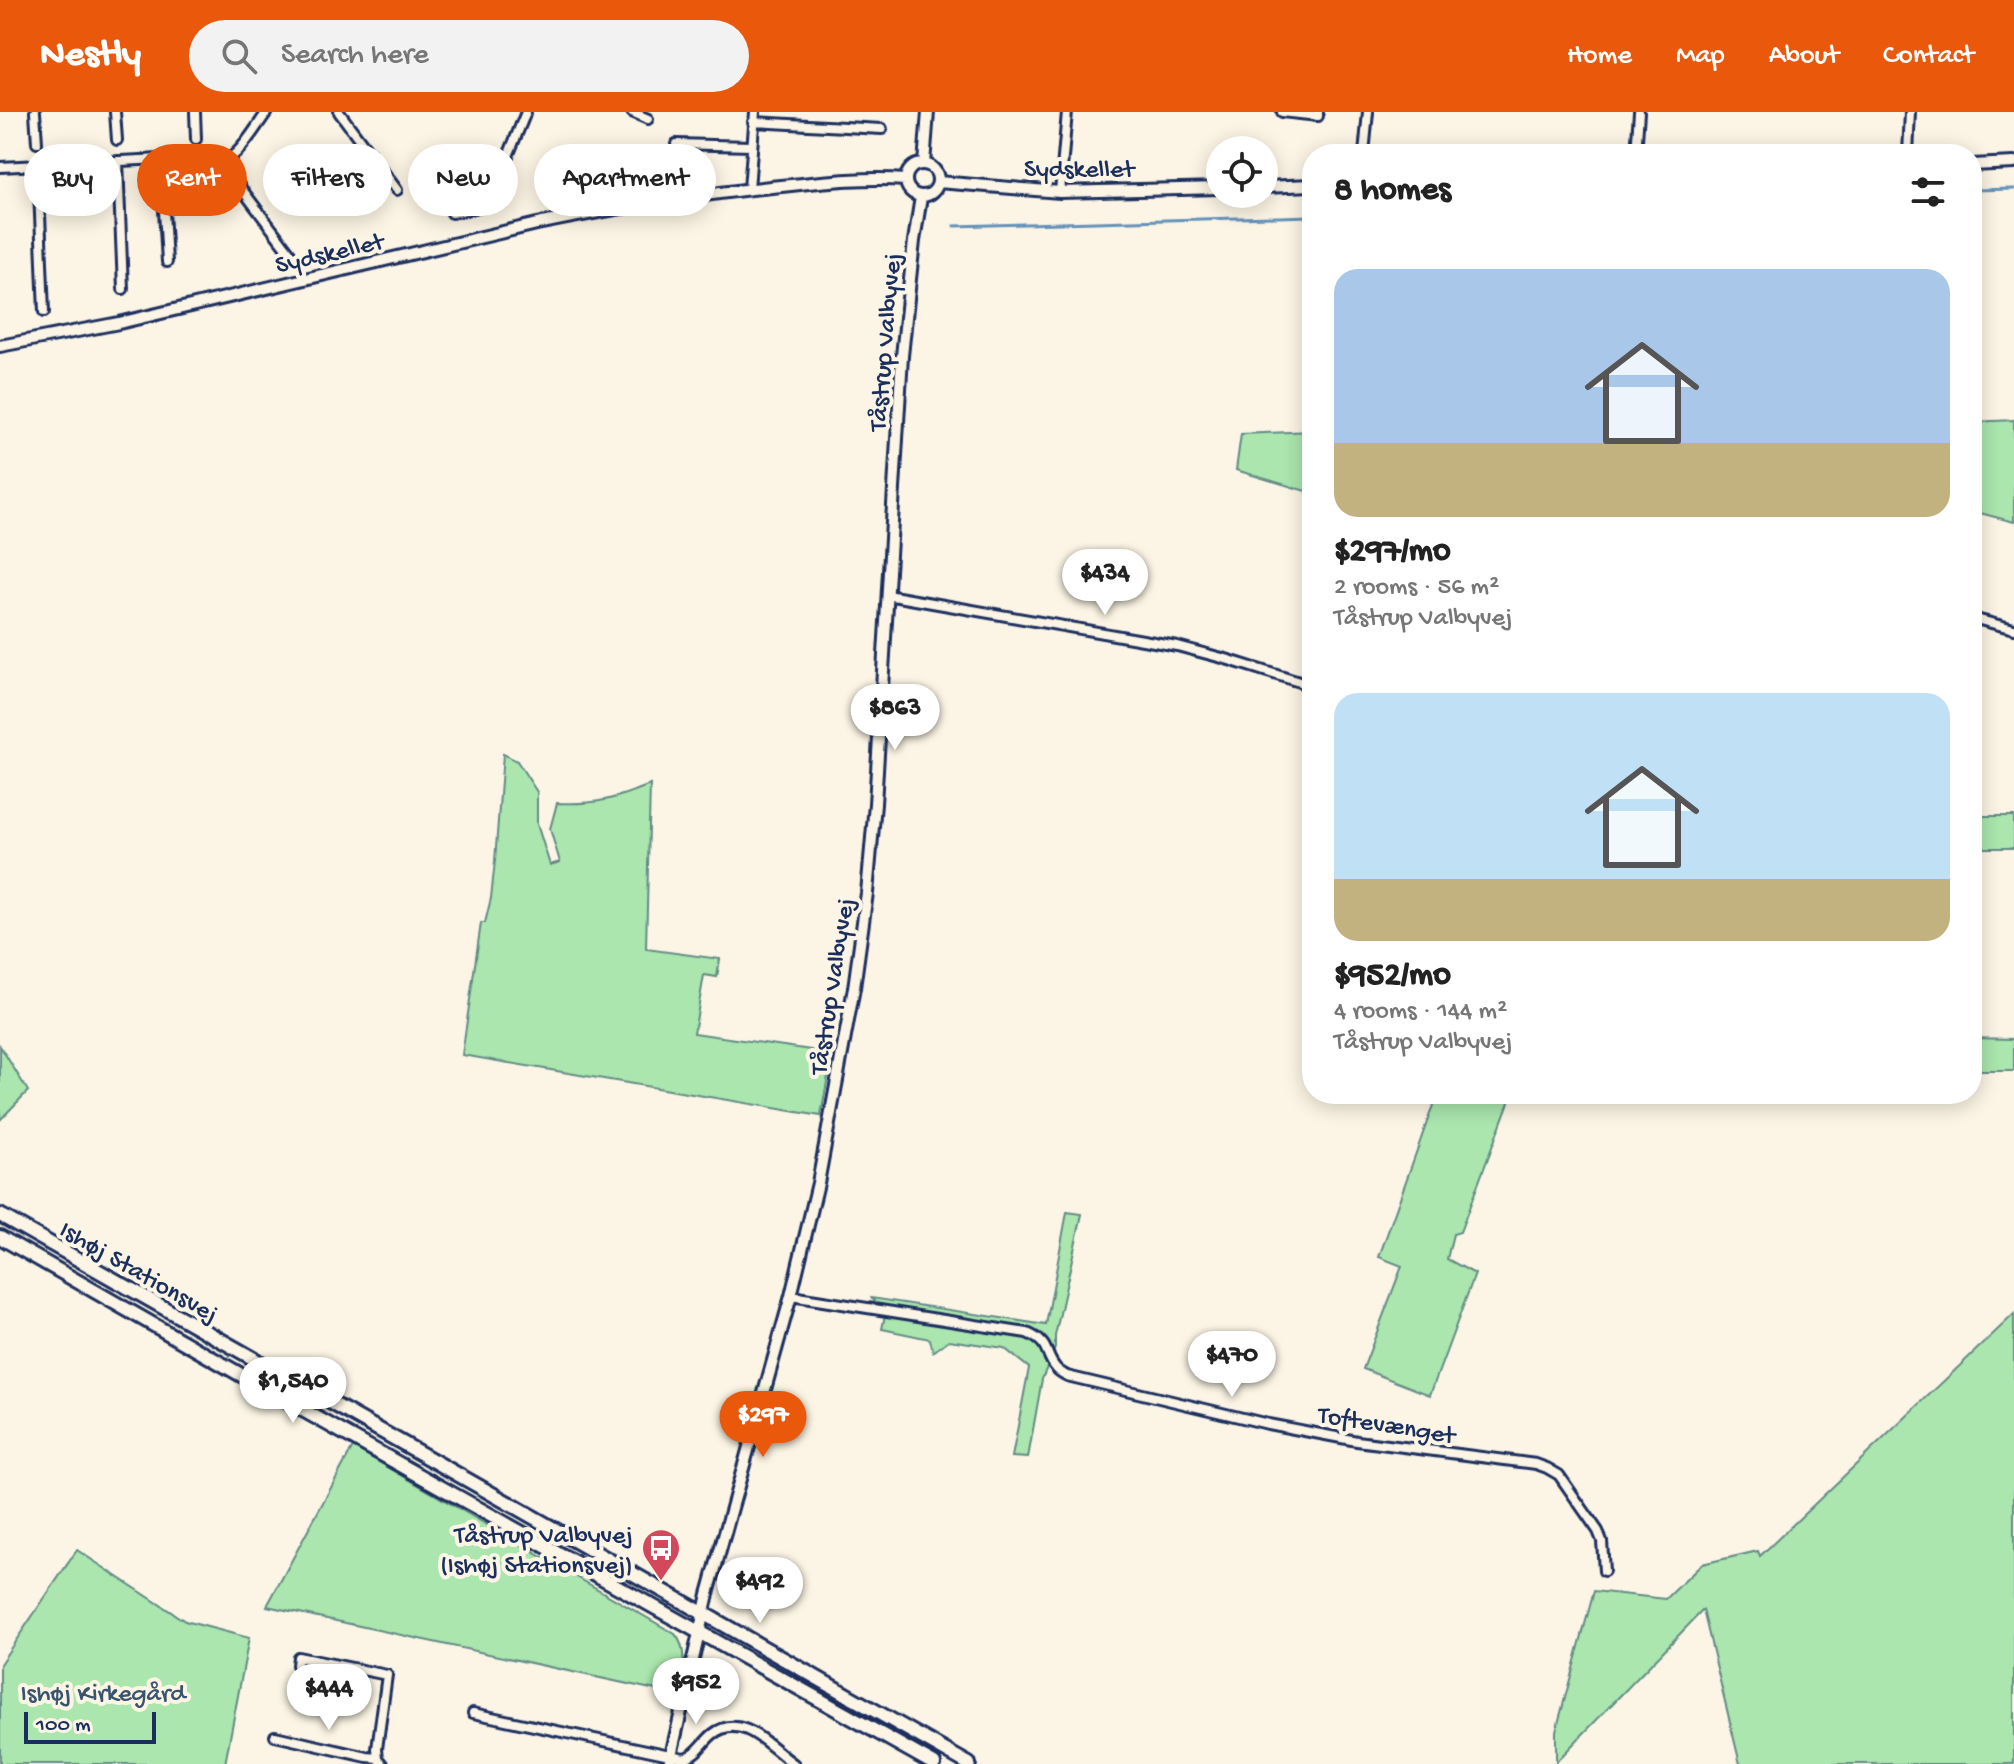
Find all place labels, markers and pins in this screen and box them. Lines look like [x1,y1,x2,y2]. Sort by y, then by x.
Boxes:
pin: $434 [1058,549,1152,617]
pin: $863 [848,684,942,752]
pin: $470 [1185,1331,1279,1399]
pin: $1,540 [228,1357,358,1425]
pin: $297 [716,1391,810,1459]
place label: Tåstrup Valbyvej (Ishøj Stationsvej) [440,1522,633,1583]
bus stop icon: Tåstrup Valbyvej (Ishøj Stationsvej) [640,1527,682,1582]
pin: $492 [713,1557,807,1625]
pin: $952 [649,1658,743,1726]
pin: $444 [282,1664,376,1732]

